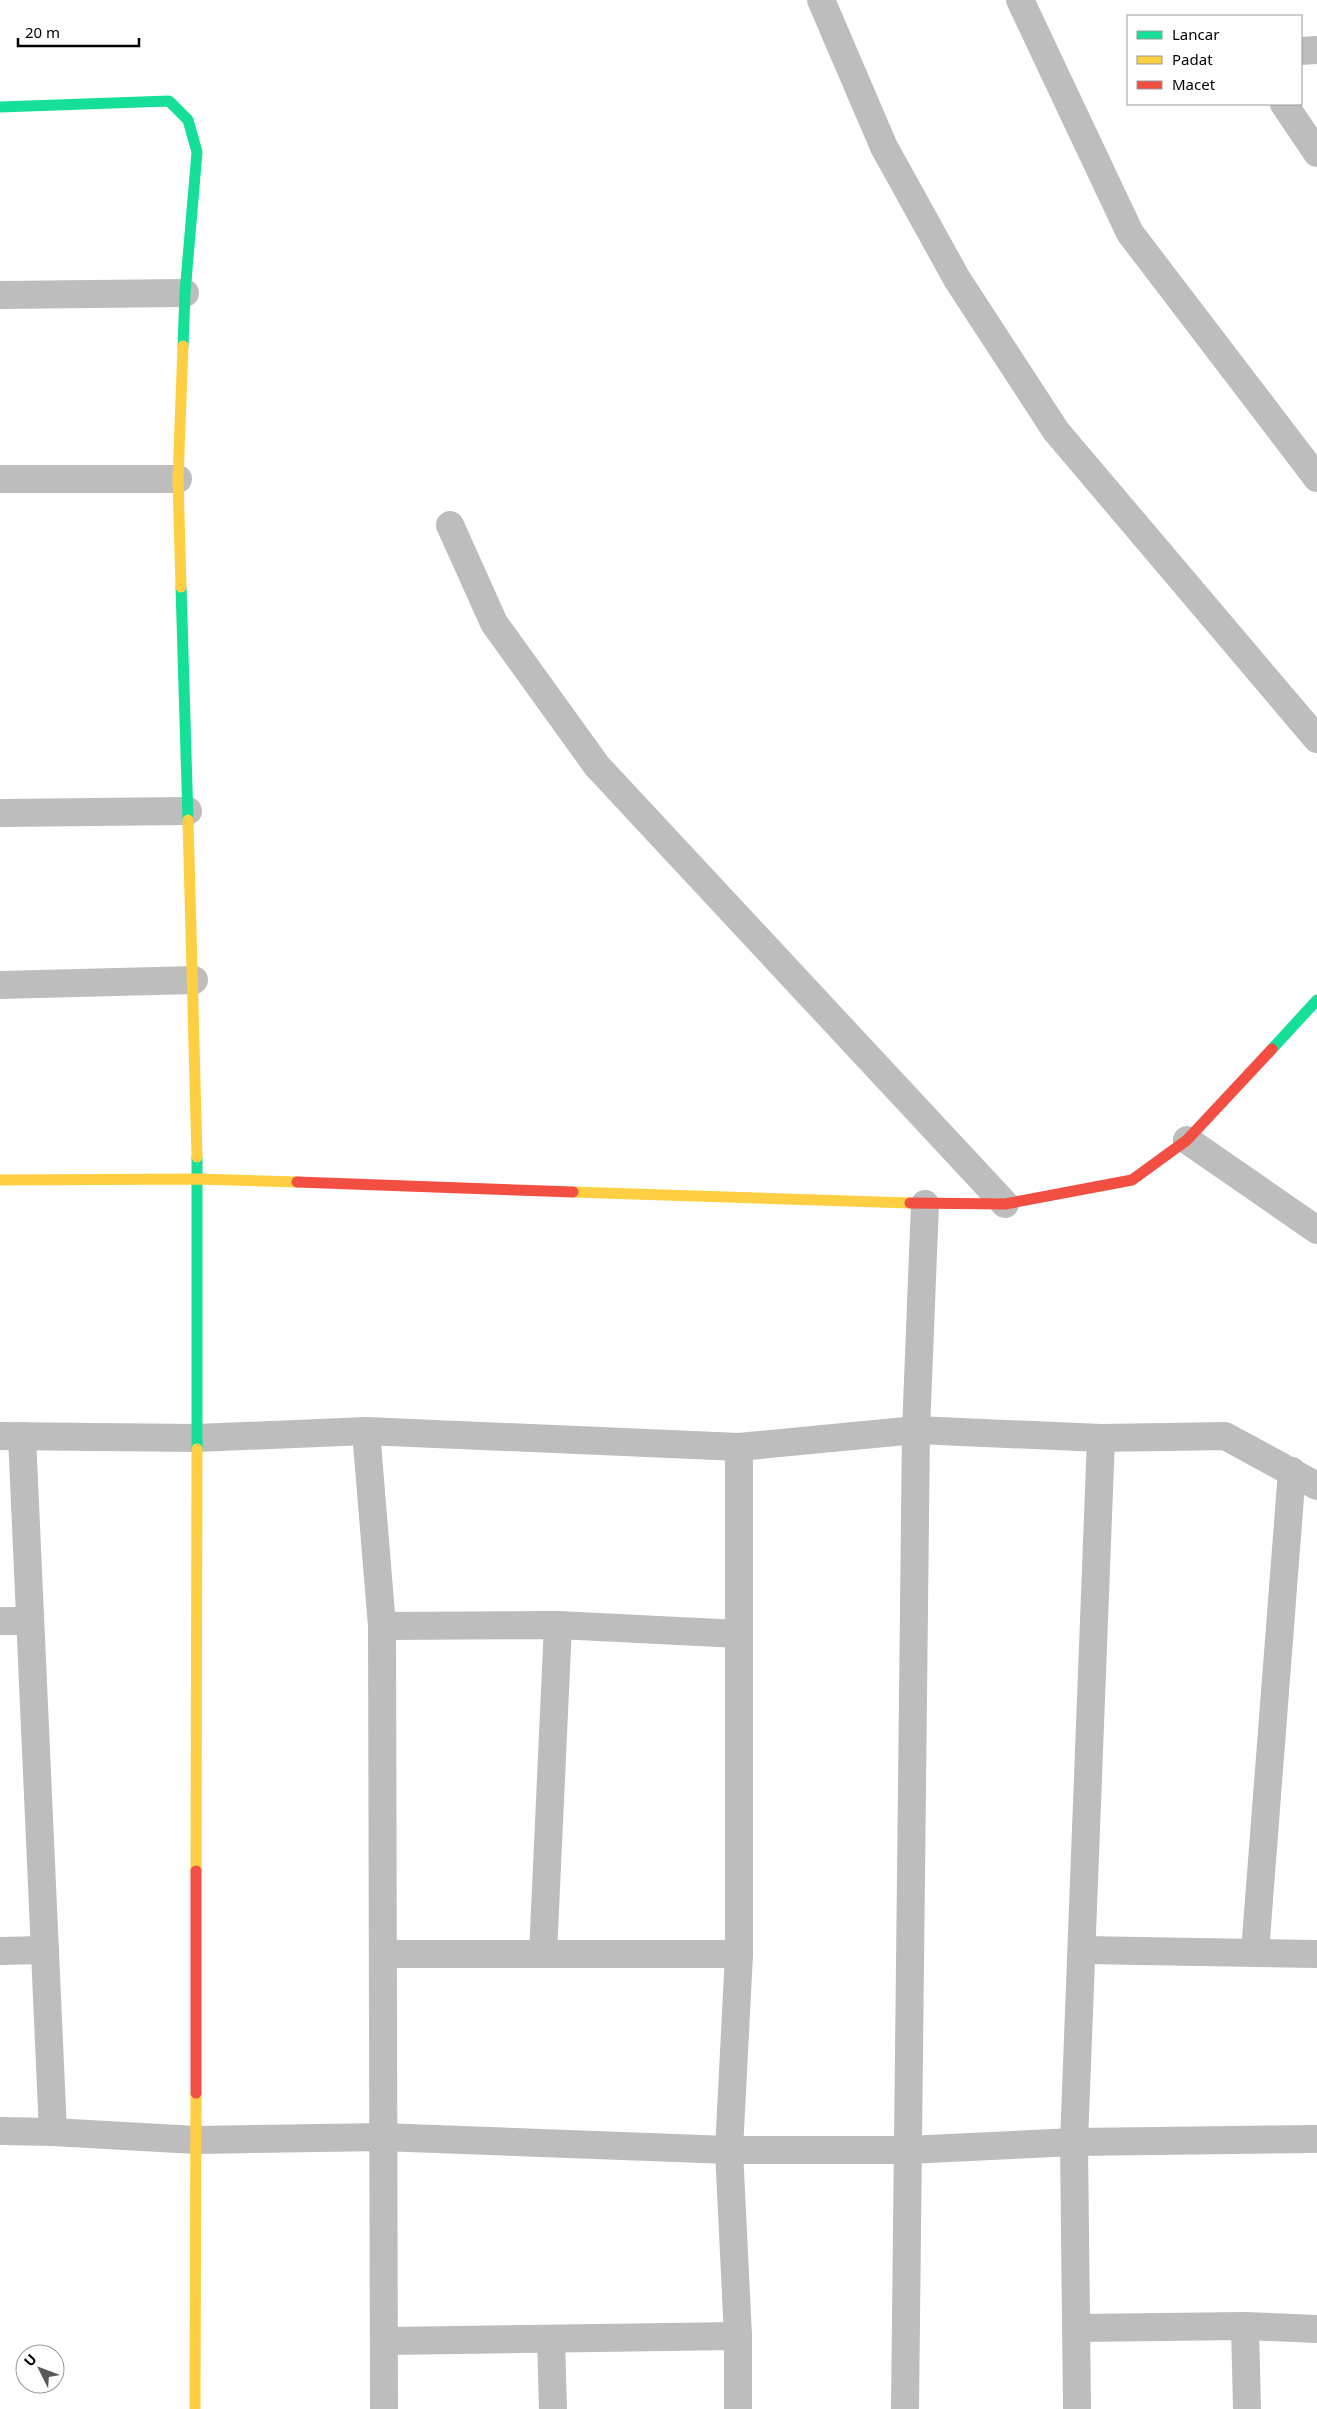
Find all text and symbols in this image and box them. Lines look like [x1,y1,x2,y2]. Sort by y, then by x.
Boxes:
scale bar [18,15,139,47]
legend [1127,15,1302,105]
text: 20 m [25,22,60,42]
text: Lancar [1172,24,1219,44]
text: Padat [1172,49,1213,69]
text: Macet [1172,74,1216,94]
north arrow [15,2344,65,2394]
text: U [19,2350,41,2370]

